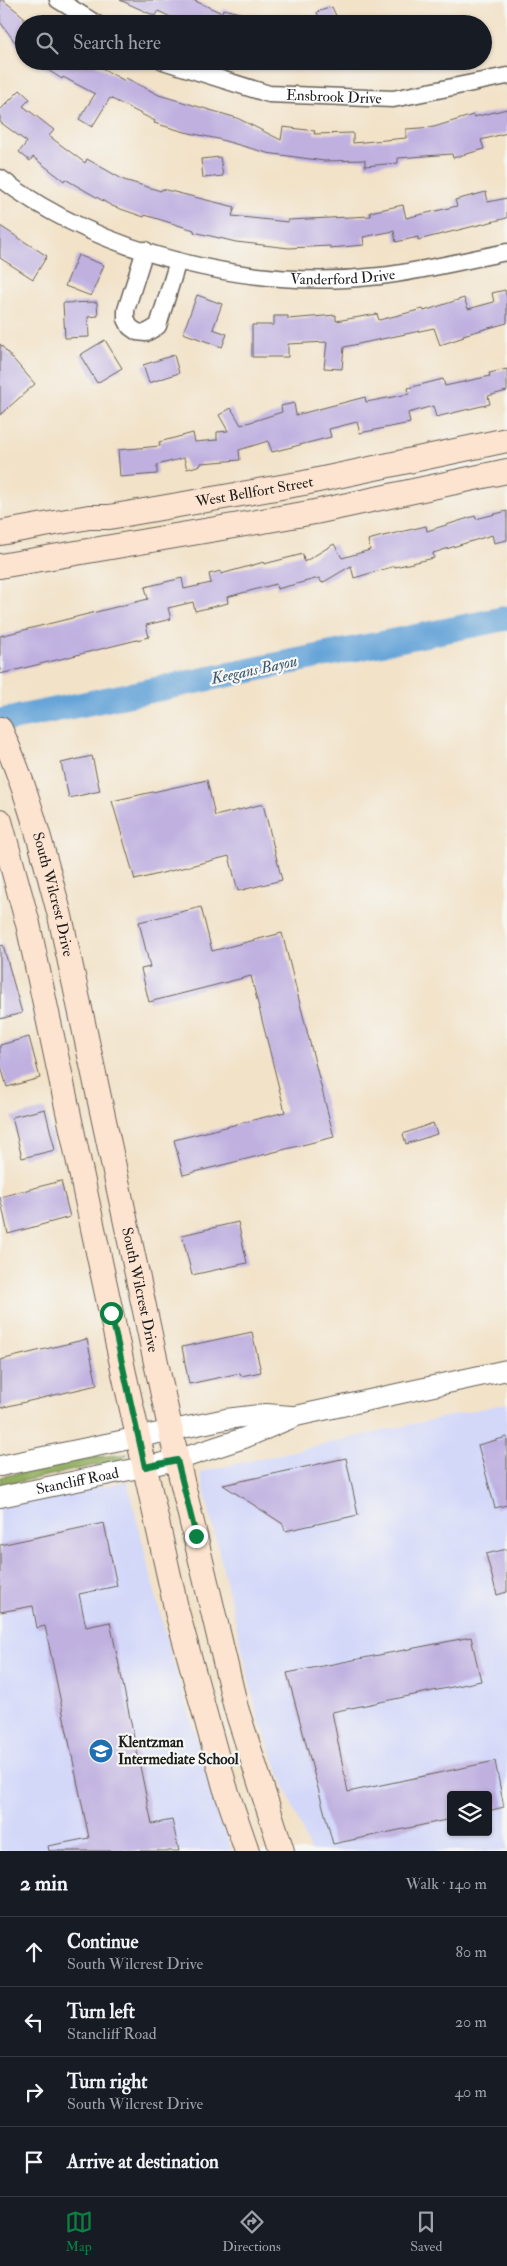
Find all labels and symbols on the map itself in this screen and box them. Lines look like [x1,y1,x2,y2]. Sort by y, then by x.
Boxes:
street label: Ensbrook Drive [286,86,382,109]
street label: Vanderford Drive [290,265,396,289]
street label: West Bellfort Street [193,472,315,512]
water label: Keegans Bayou [208,651,299,689]
street label: South Wilcrest Drive [28,830,77,958]
street label: South Wilcrest Drive [117,1225,163,1354]
route start [100,1302,123,1325]
street label: Stancliff Road [34,1463,121,1499]
route end [185,1525,208,1548]
place label: Klentzman Intermediate School [118,1733,239,1769]
school or university icon: Klentzman Intermediate School [88,1738,114,1764]

